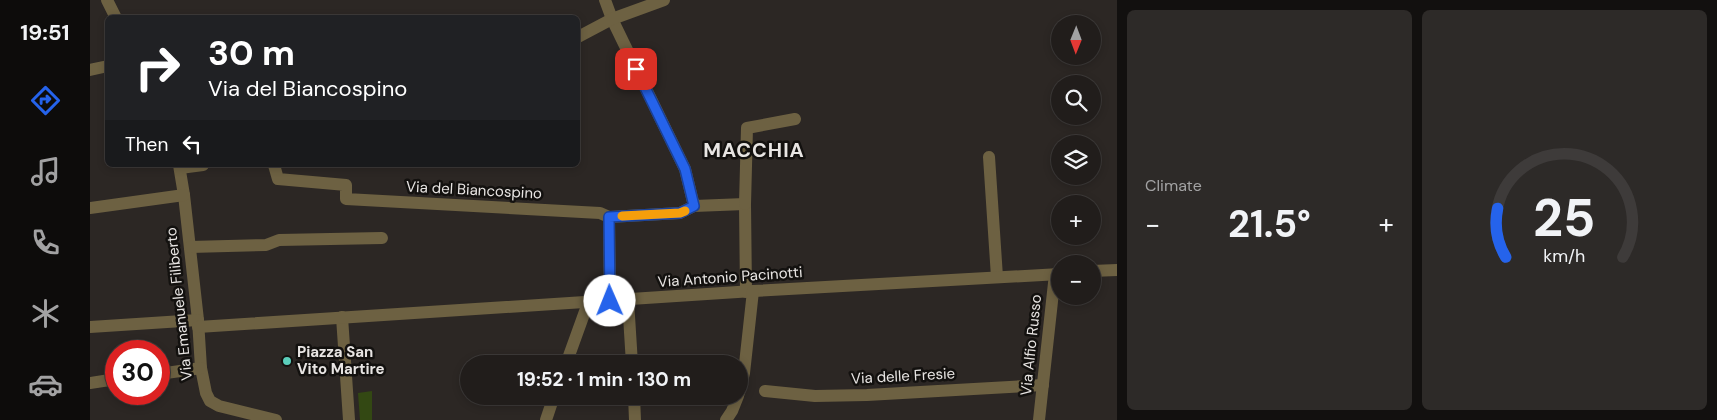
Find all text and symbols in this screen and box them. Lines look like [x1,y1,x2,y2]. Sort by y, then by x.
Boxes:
north arrow [1051,15,1101,65]
map controls [1051,15,1101,305]
text: 19:51 [20,18,70,47]
text: 30 m [208,30,295,76]
icon: right [125,35,190,100]
pin [615,48,657,90]
icon: arrive [622,55,650,83]
text: Via del Biancospino [208,74,407,103]
button: search [1051,75,1101,125]
icon: directions [28,83,63,118]
icon: left [178,130,206,158]
text: Then [125,132,168,157]
button: layers [1051,135,1101,185]
district label: MACCHIA [703,137,805,163]
icon: music [28,154,63,189]
text: Climate [1145,175,1202,196]
street label: Via del Biancospino [406,176,543,204]
text: 25 [1533,184,1596,252]
button: + [1051,195,1101,245]
text: 21.5° [1228,199,1311,249]
text: − [1145,206,1160,243]
text: + [1379,206,1394,243]
icon: phone [28,225,63,260]
street label: Via Emanuele Filiberto [161,226,197,382]
text: km/h [1543,244,1586,268]
button: − [1051,255,1101,305]
street label: Via Antonio Pacinotti [657,262,803,292]
position arrow [583,274,635,326]
street label: Via Alfio Russo [1016,293,1046,397]
icon: climate [28,296,63,331]
speed limit sign: 30 [105,340,170,405]
place label: Piazza San Vito Martire [297,342,385,379]
marker: Piazza San Vito Martire [281,355,293,367]
street label: Via delle Fresie [850,363,956,389]
icon: car [28,367,63,402]
text: 19:52 · 1 min · 130 m [517,367,691,392]

